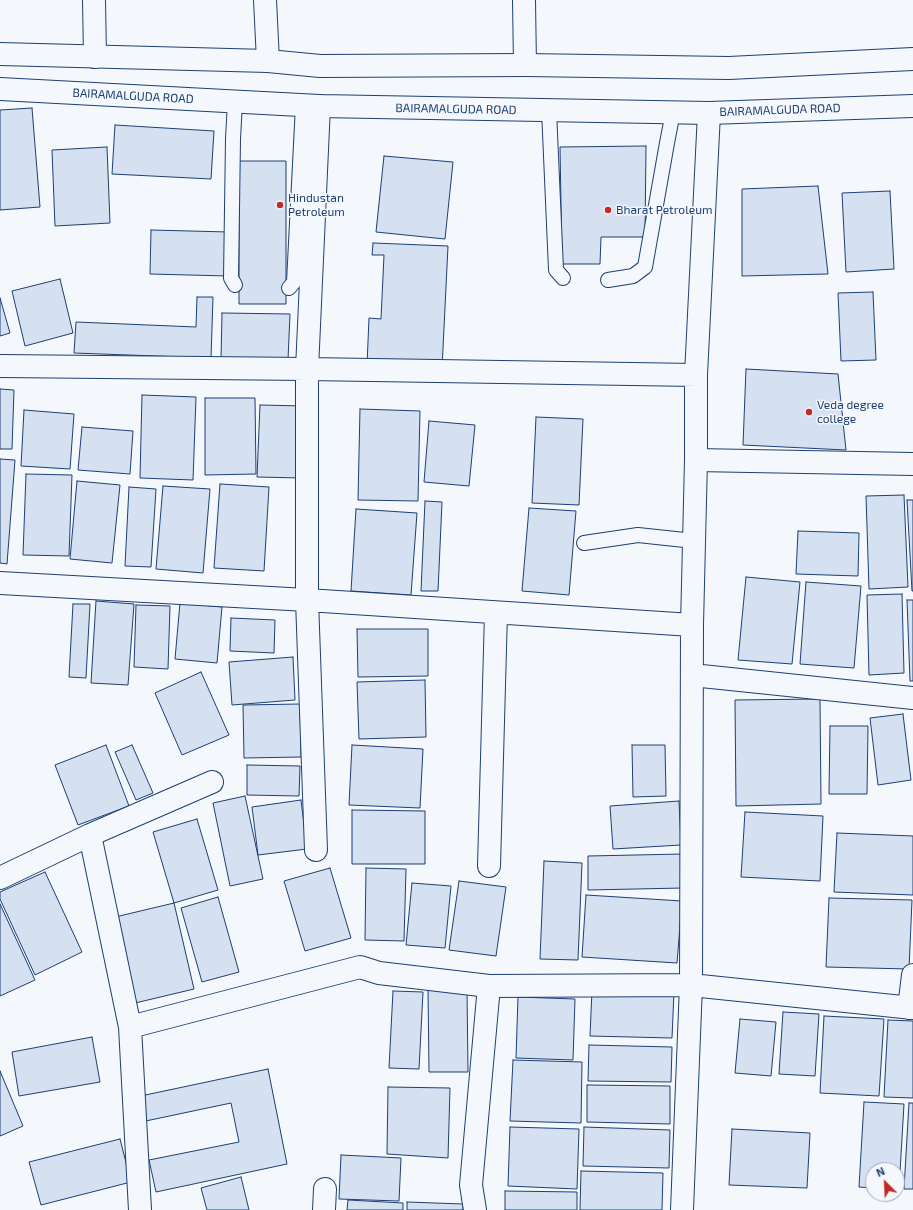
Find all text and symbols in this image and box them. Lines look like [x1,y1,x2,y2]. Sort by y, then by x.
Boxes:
street label: BAIRAMALGUDA ROAD [72,86,194,106]
street label: BAIRAMALGUDA ROAD [395,101,517,117]
street label: BAIRAMALGUDA ROAD [719,101,841,119]
place label: Hindustan Petroleum [288,191,345,219]
marker: Hindustan Petroleum [275,200,285,210]
place label: Bharat Petroleum [616,203,713,217]
marker: Bharat Petroleum [603,205,613,215]
place label: Veda degree college [817,398,884,426]
marker: Veda degree college [804,407,814,417]
north arrow [865,1162,905,1202]
text: N [874,1164,887,1179]

